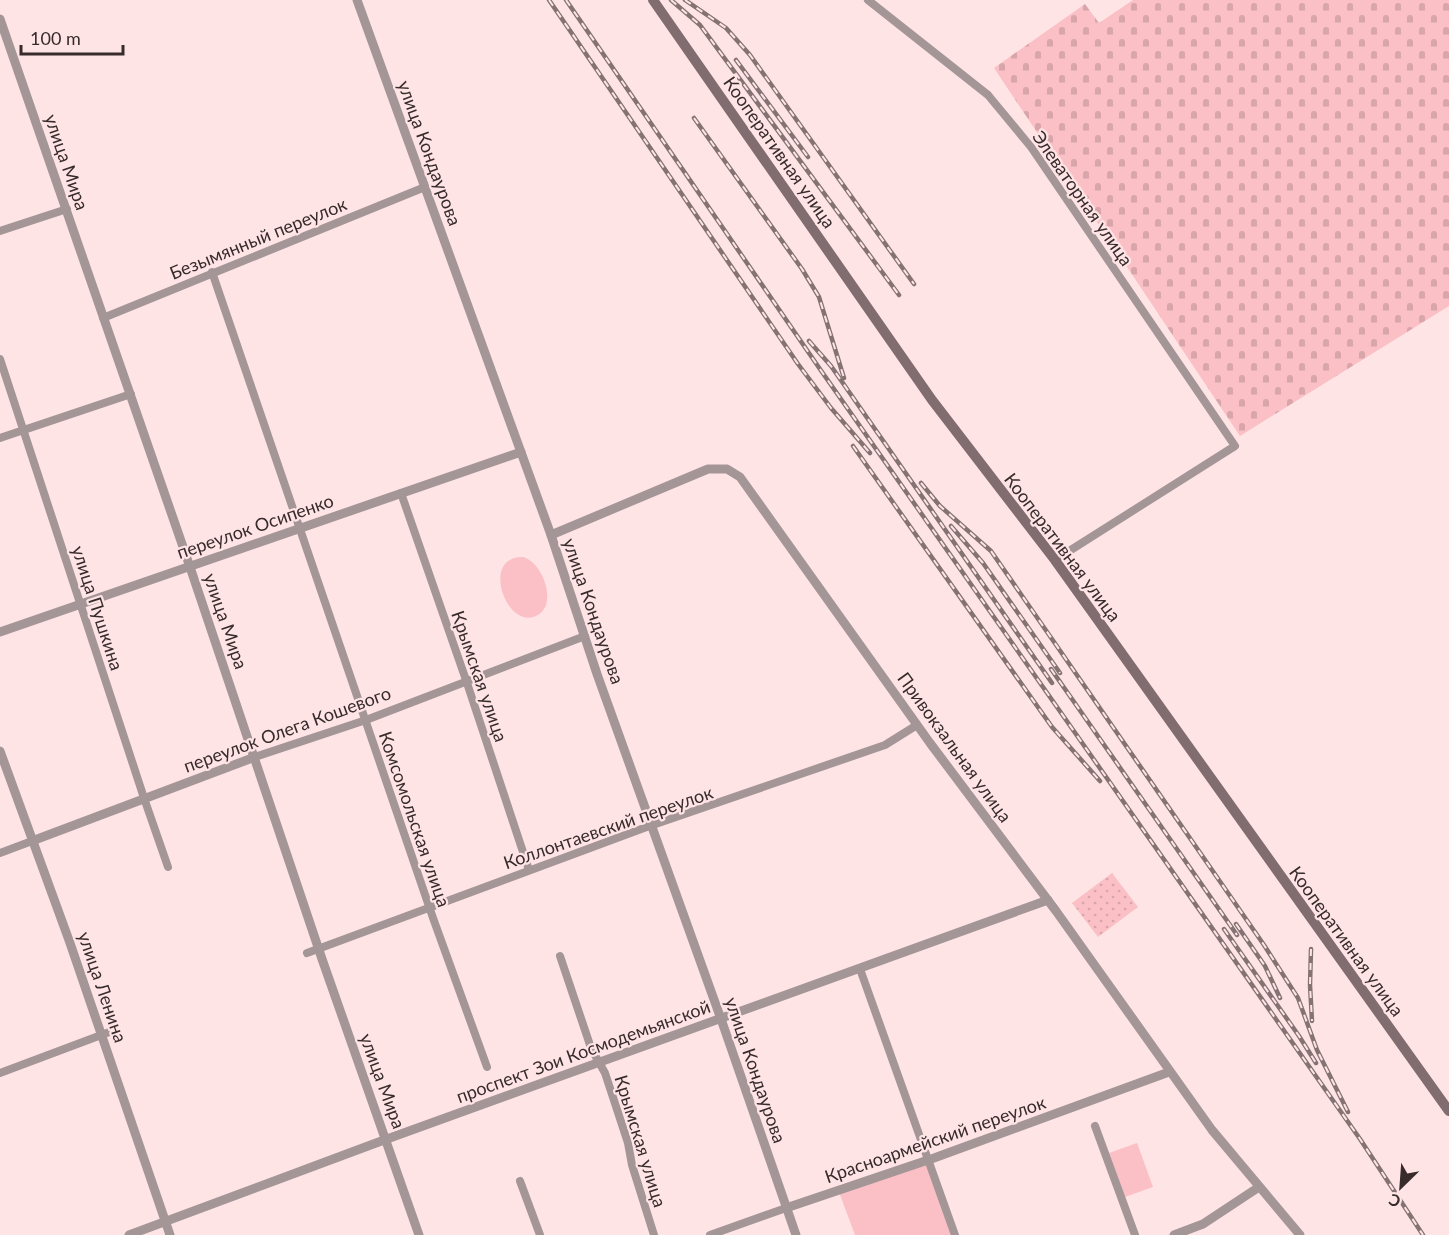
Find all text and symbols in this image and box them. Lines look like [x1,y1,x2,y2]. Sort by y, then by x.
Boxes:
scale bar [21,18,123,56]
text: 100 m [30,27,81,49]
street label: Кооперативная улица [719,72,841,232]
street label: улица Кондаурова [394,77,466,229]
street label: улица Мира [40,111,94,213]
street label: Элеваторная улица [1028,126,1138,270]
street label: Безымянный переулок [166,192,350,284]
street label: Кооперативная улица [1000,468,1126,626]
street label: переулок Осипенко [174,489,336,563]
street label: улица Кондаурова [559,535,629,687]
street label: улица Пушкина [68,543,128,673]
street label: улица Мира [199,570,253,672]
street label: Крымская улица [447,608,513,744]
street label: Привокзальная улица [893,668,1017,826]
street label: переулок Олега Кошевого [180,681,394,777]
street label: Комсомольская улица [375,728,455,910]
street label: Коллонтаевский переулок [500,781,716,873]
street label: Кооперативная улица [1285,862,1409,1020]
street label: улица Ленина [74,929,132,1045]
street label: улица Кондаурова [721,994,791,1146]
street label: проспект Зои Космодемьянской [453,995,713,1107]
street label: улица Мира [356,1030,410,1132]
street label: Крымская улица [610,1072,672,1210]
street label: Красноармейский переулок [822,1091,1049,1187]
north arrow [1371,1157,1431,1217]
text: С [1385,1190,1403,1212]

